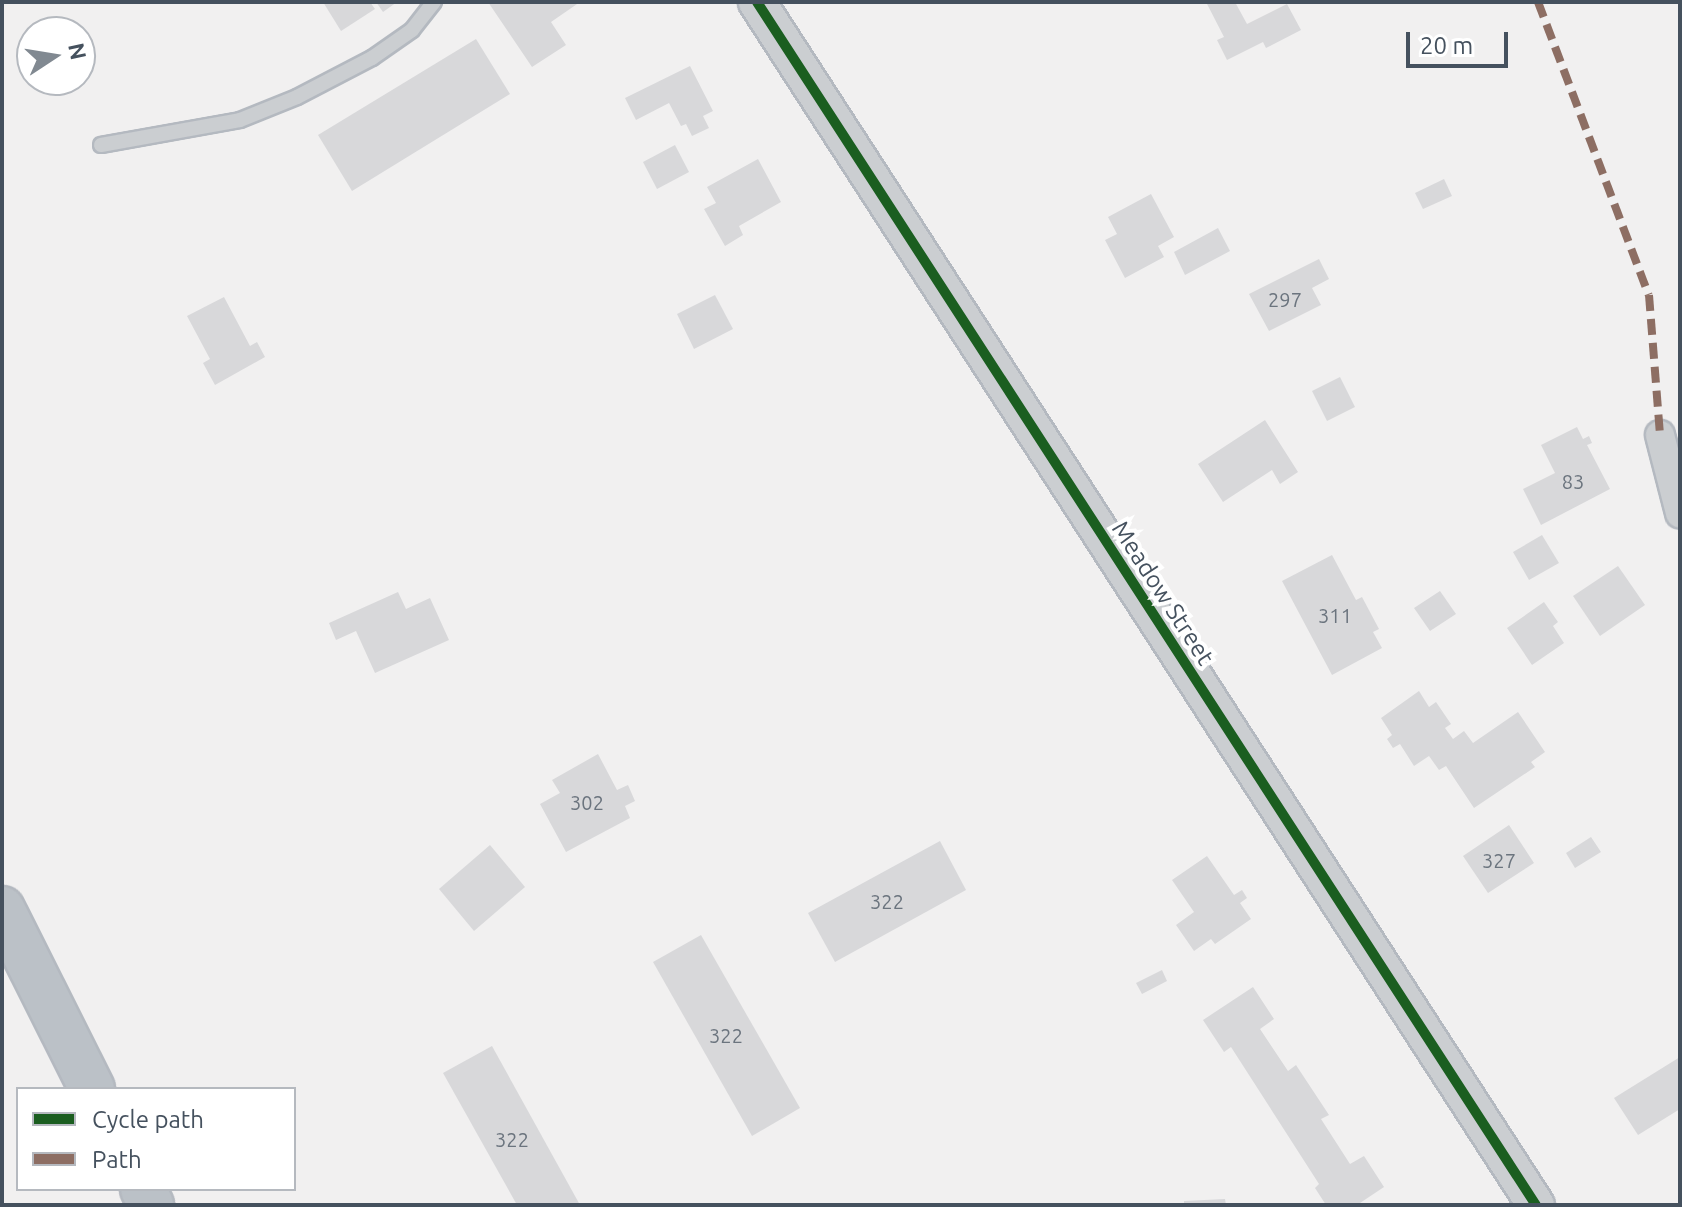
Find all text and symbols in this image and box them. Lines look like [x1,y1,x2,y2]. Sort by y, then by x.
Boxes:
north arrow [16,16,96,96]
scale bar [1410,16,1512,66]
text: 20 m [1420,32,1473,59]
text: N [64,41,92,62]
house number: 297 [1268,287,1302,311]
house number: 83 [1562,469,1584,493]
street label: Meadow Street [1106,516,1220,670]
house number: 311 [1318,603,1352,627]
house number: 302 [570,790,604,814]
house number: 327 [1482,848,1516,872]
house number: 322 [870,889,904,913]
house number: 322 [709,1023,743,1047]
legend [16,1087,296,1191]
text: Cycle path [92,1106,204,1133]
house number: 322 [495,1127,529,1151]
text: Path [92,1146,142,1173]

